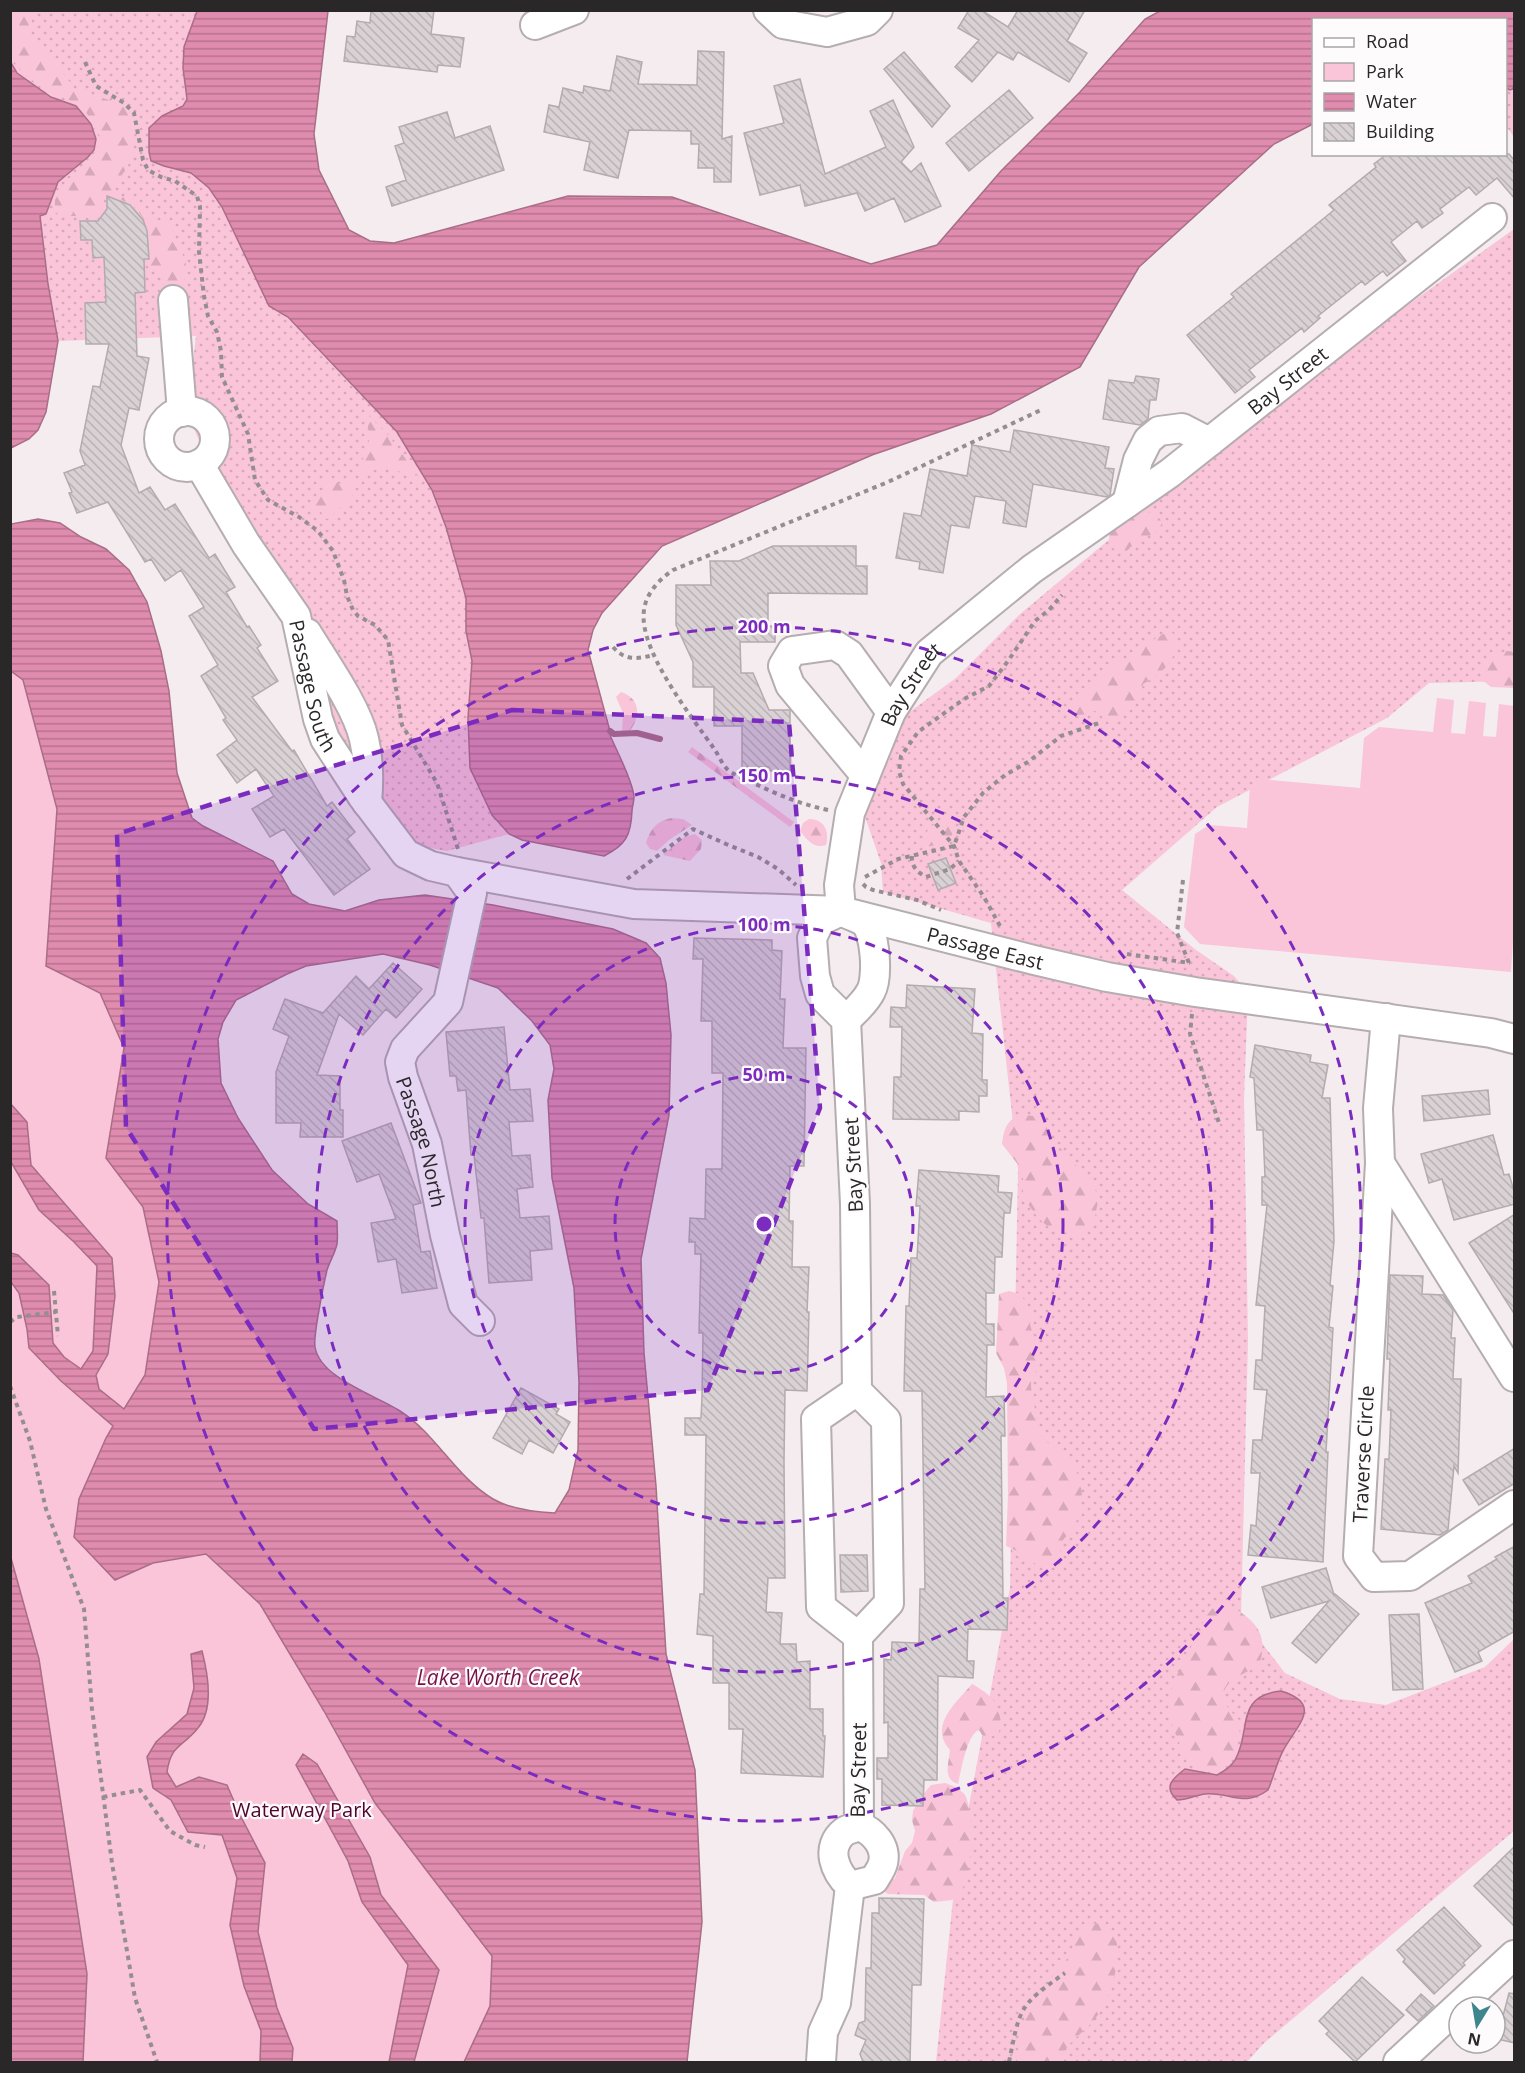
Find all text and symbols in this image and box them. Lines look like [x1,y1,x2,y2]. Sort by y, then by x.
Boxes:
legend [1312,18,1507,156]
text: Road [1366,29,1409,53]
text: Park [1366,59,1404,83]
text: Water [1366,89,1417,113]
text: Building [1366,119,1434,143]
street label: Bay Street [1242,340,1333,420]
text: 200 m [737,614,791,638]
street label: Passage South [284,617,343,757]
street label: Bay Street [873,635,946,730]
text: 150 m [737,763,791,787]
text: 100 m [737,912,791,936]
street label: Passage East [924,920,1046,975]
text: 50 m [743,1062,785,1086]
street label: Passage North [390,1072,453,1210]
street label: Bay Street [837,1117,869,1213]
centre of rings [754,1214,774,1234]
street label: Traverse Circle [1346,1385,1380,1523]
water label: Lake Worth Creek [417,1663,580,1691]
street label: Bay Street [844,1722,872,1818]
park label: Waterway Park [232,1796,372,1823]
north arrow [1447,1995,1507,2055]
text: N [1466,2028,1483,2052]

